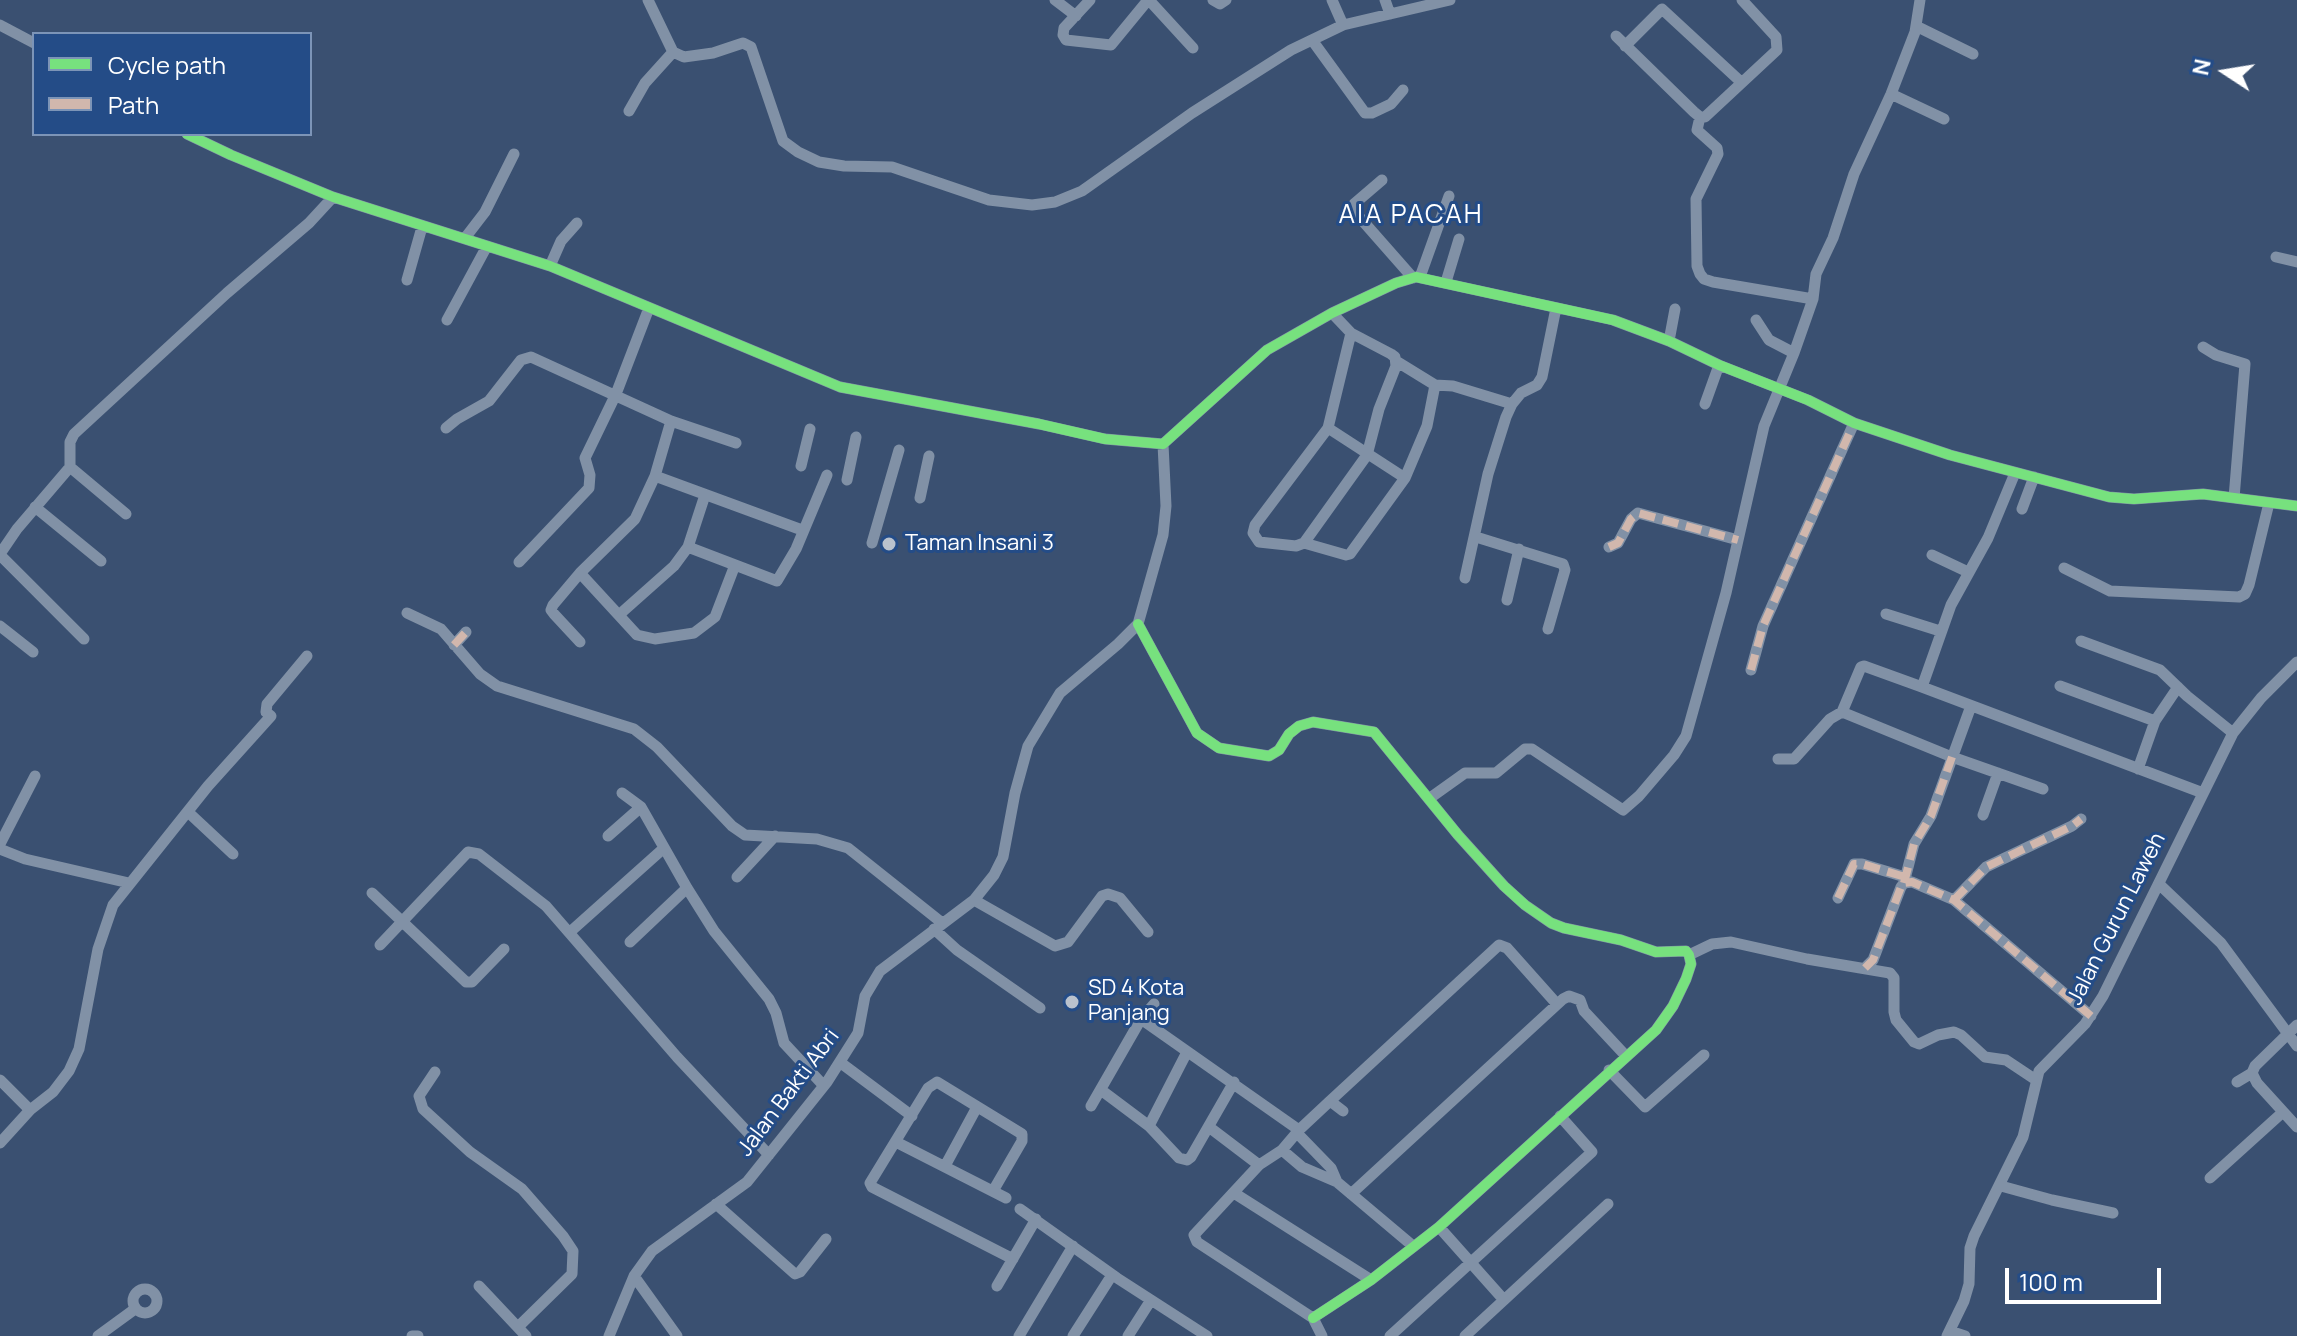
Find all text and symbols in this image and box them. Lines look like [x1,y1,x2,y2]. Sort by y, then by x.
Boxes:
legend [32,32,312,136]
north arrow [2185,32,2265,112]
text: Cycle path [108,48,226,81]
text: N [2185,56,2218,78]
text: Path [108,88,159,121]
district label: AIA PACAH [1339,200,1483,232]
place label: Taman Insani 3 [905,531,1054,557]
marker: Taman Insani 3 [880,535,898,553]
street label: Jalan Gurun Laweh [2062,829,2172,1009]
place label: SD 4 Kota Panjang [1088,976,1184,1028]
marker: SD 4 Kota Panjang [1063,993,1081,1011]
street label: Jalan Bakti Abri [733,1024,845,1162]
scale bar [2009,1252,2165,1302]
text: 100 m [2019,1265,2083,1298]

